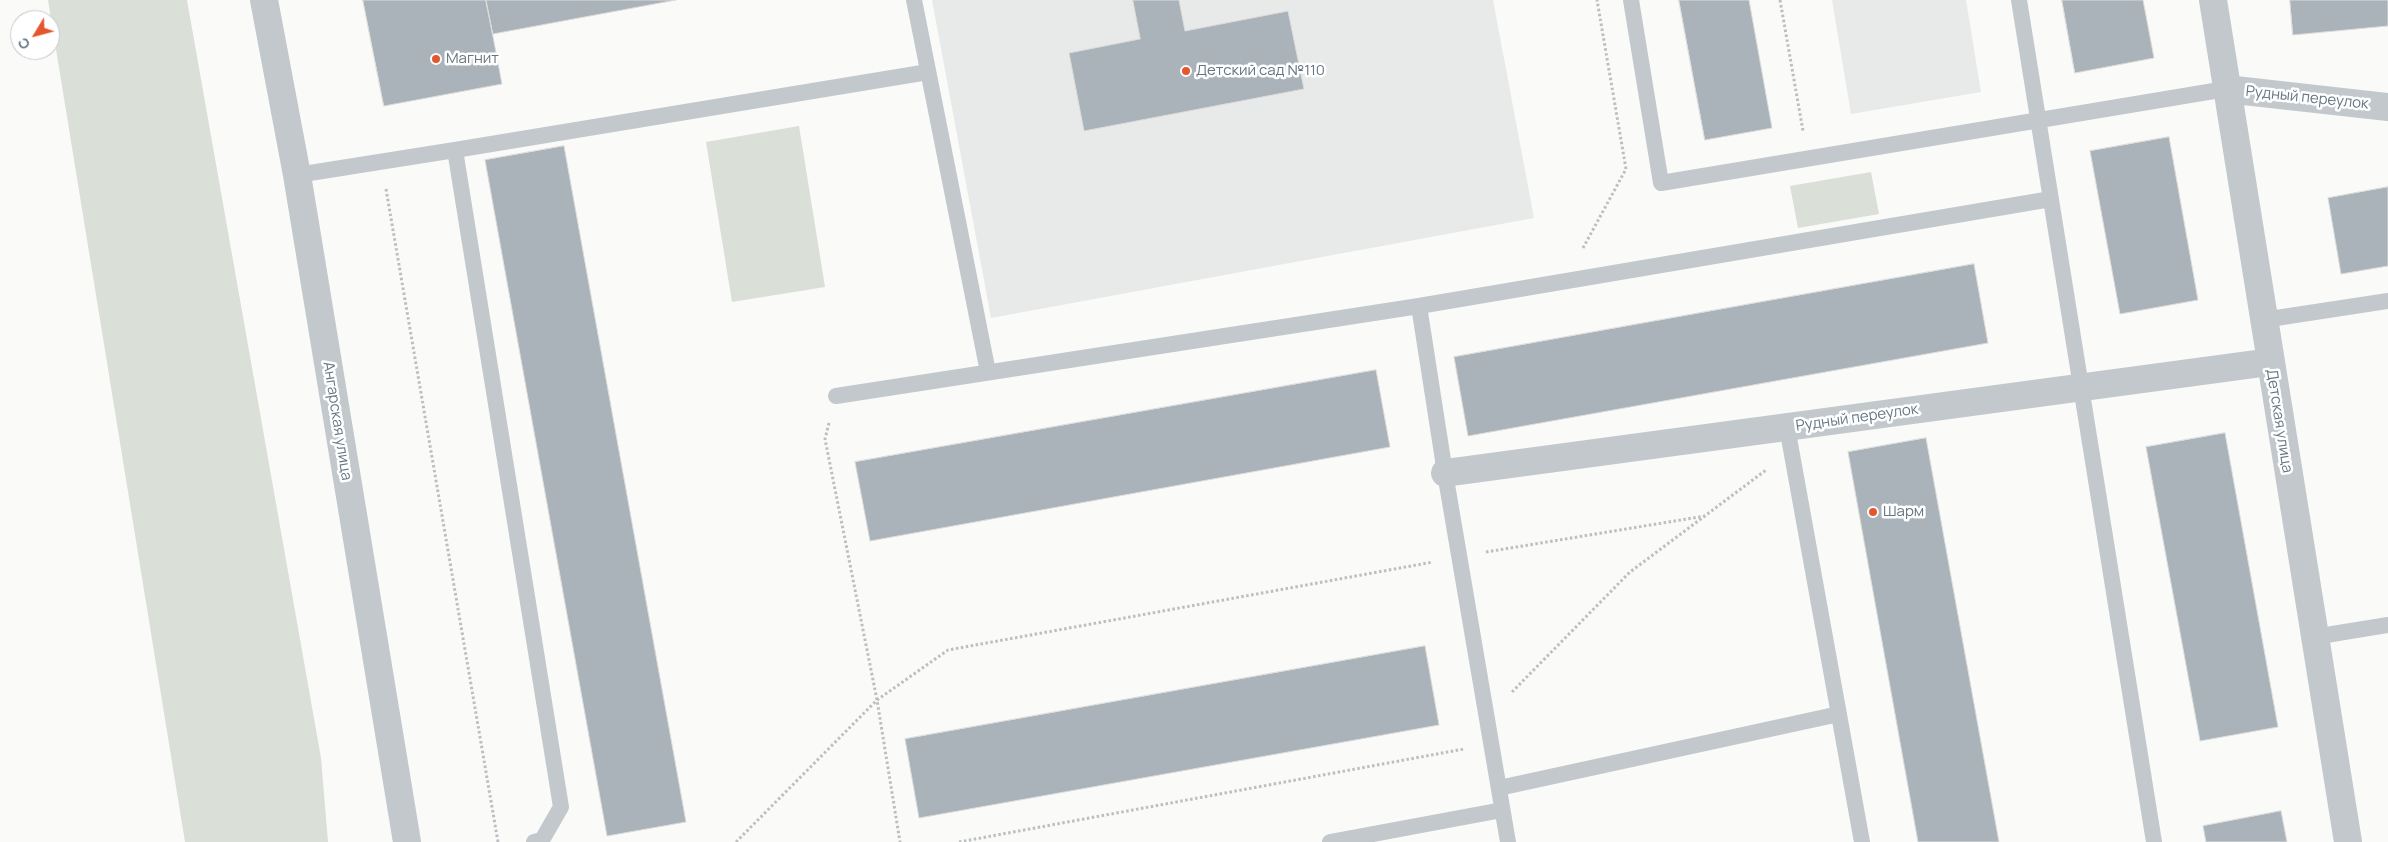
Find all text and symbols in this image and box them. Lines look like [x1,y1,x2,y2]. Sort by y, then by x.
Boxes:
north arrow [10,10,60,60]
text: С [13,34,34,54]
place label: Магнит [446,50,499,68]
marker: Магнит [430,53,442,65]
place label: Детский сад №110 [1196,62,1325,80]
marker: Детский сад №110 [1180,65,1192,77]
street label: Рудный переулок [2245,83,2369,113]
street label: Ангарская улица [319,360,355,482]
street label: Детская улица [2262,368,2296,474]
street label: Рудный переулок [1795,400,1919,436]
place label: Шарм [1883,503,1924,521]
marker: Шарм [1867,506,1879,518]

